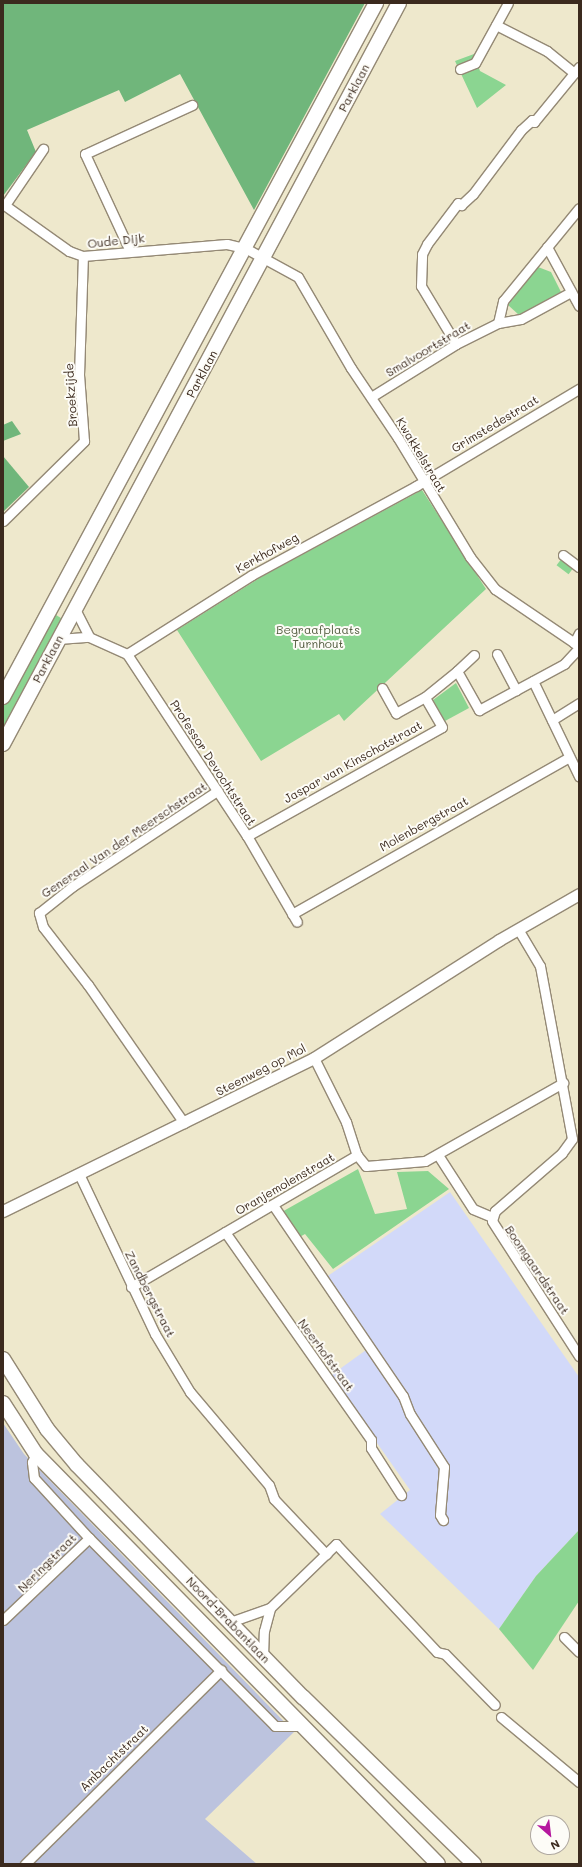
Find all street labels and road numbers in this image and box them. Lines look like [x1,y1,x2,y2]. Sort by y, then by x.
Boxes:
street label: Parklaan [335,62,373,114]
street label: Oude Dijk [87,231,145,251]
street label: Smalvoortstraat [383,318,473,380]
street label: Parklaan [183,348,221,400]
street label: Broekzijde [62,363,80,427]
street label: Grimstedestraat [449,392,541,456]
street label: Kwakkelstraat [393,415,449,495]
street label: Kerkhofweg [233,530,301,576]
street label: Parklaan [29,633,67,685]
street label: Professor Devochtstraat [167,698,259,828]
street label: Jaspar van Kinschotstraat [281,718,425,806]
street label: Generaal Van der Meerschstraat [39,779,209,901]
street label: Molenbergstraat [377,794,471,854]
street label: Steenweg op Mol [214,1041,308,1099]
street label: Oranjemolenstraat [233,1150,337,1218]
street label: Boomgaardstraat [502,1223,572,1317]
street label: Zandbergstraat [122,1248,178,1340]
street label: Neerhofstraat [295,1316,357,1394]
street label: Neringstraat [15,1531,79,1595]
street label: Noord-Brabantlaan [183,1574,273,1666]
street label: Ambachtstraat [77,1722,151,1794]

